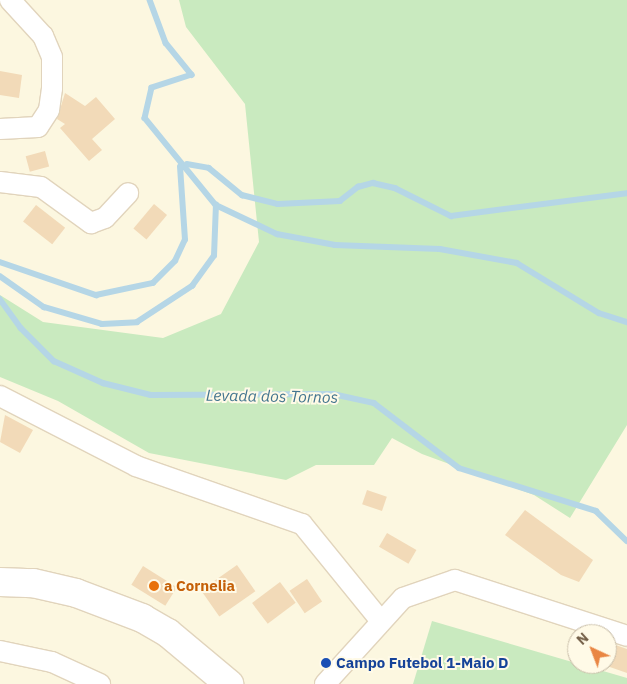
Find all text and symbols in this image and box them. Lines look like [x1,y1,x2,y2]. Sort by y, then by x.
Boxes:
water label: Levada dos Tornos [206,385,338,407]
place label: a Cornelia [164,577,235,595]
marker: a Cornelia [148,580,160,592]
north arrow [567,624,617,674]
text: N [573,629,592,649]
place label: Campo Futebol 1-Maio D [336,654,509,672]
marker: Campo Futebol 1-Maio D [320,657,332,669]

